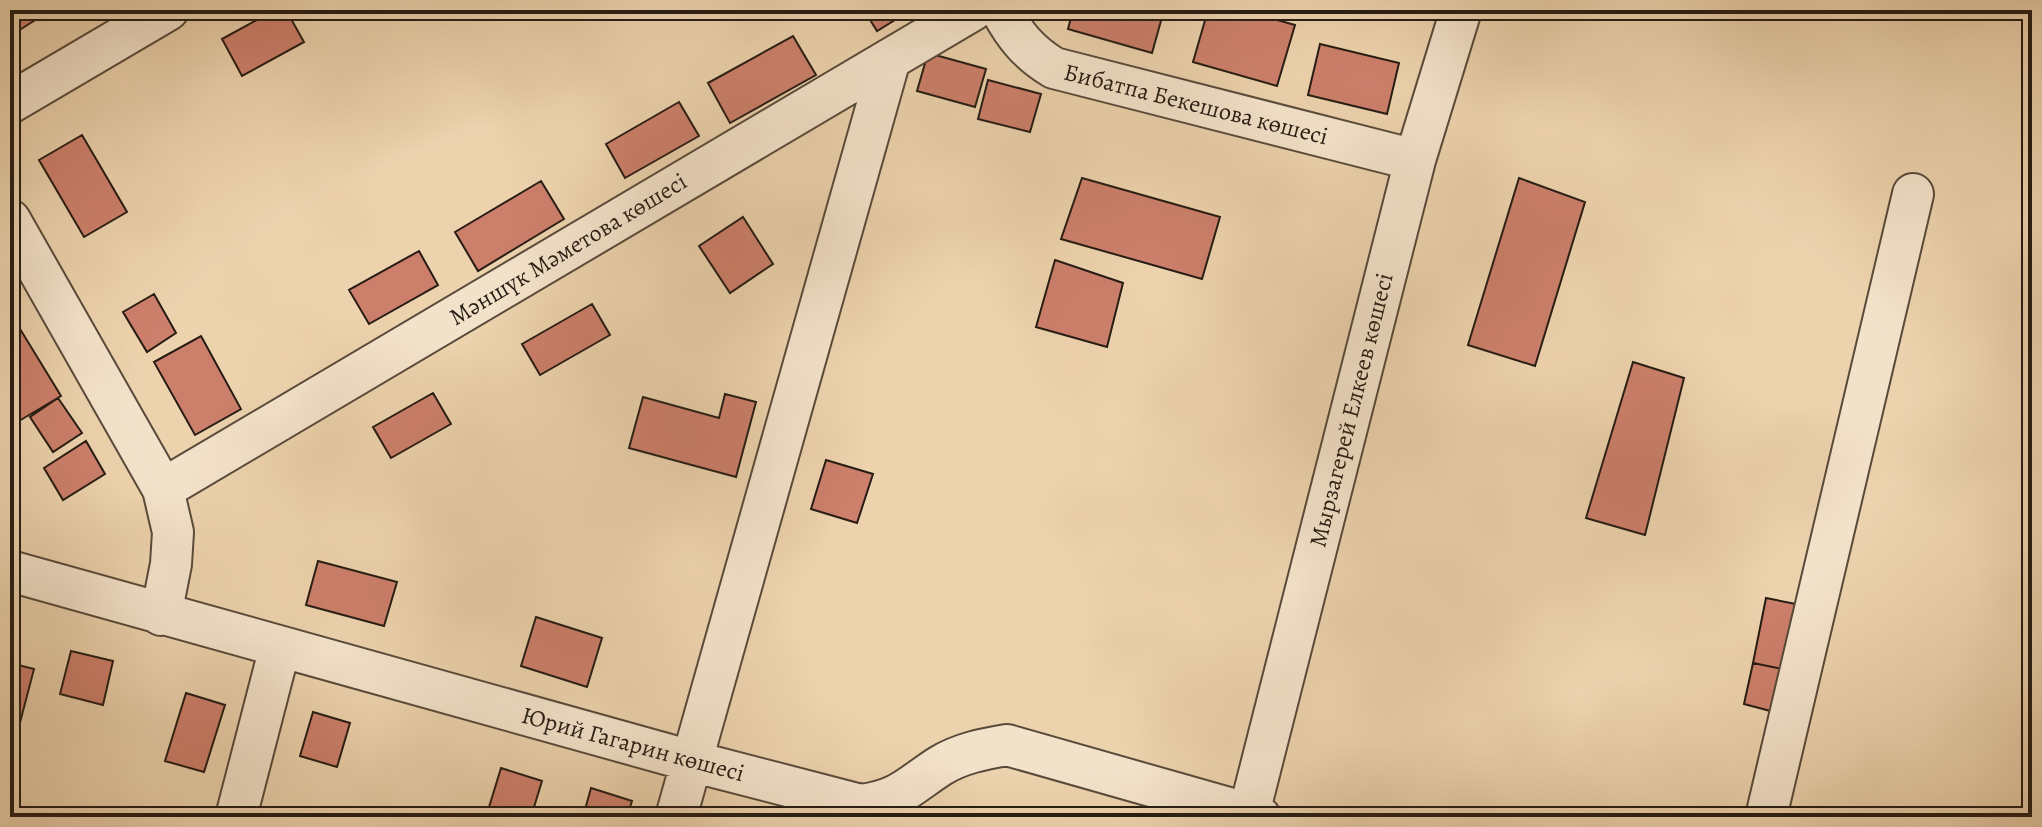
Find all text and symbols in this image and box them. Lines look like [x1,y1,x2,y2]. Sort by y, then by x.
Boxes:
street label: Бибатпа Бекешова көшесі [1061,56,1331,152]
street label: Мәншүк Мәметова көшесі [443,165,693,333]
street label: Мырзагерей Елкеев көшесі [1301,270,1401,550]
street label: Юрий Гагарин көшесі [518,699,748,789]

